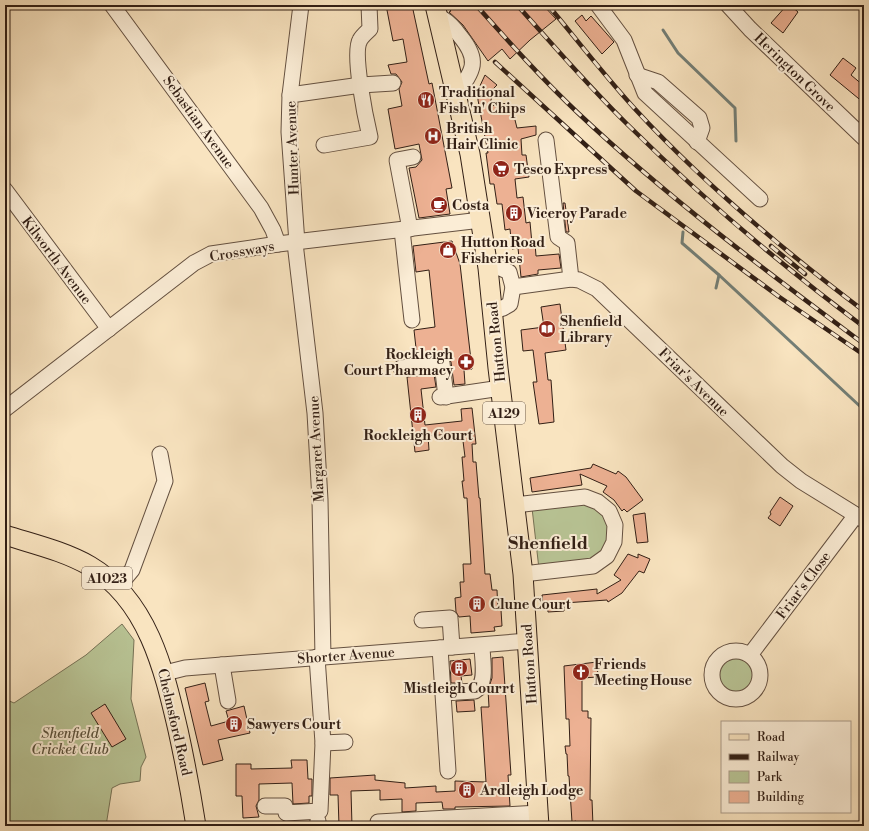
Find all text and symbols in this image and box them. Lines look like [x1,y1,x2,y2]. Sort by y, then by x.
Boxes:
street label: Herington Grove [750,29,839,116]
street label: Sebastian Avenue [158,73,238,173]
place label: Traditional Fish 'n' Chips [439,84,525,118]
restaurant icon: Traditional Fish 'n' Chips [416,90,436,110]
street label: Hunter Avenue [282,100,304,196]
place label: British Hair Clinic [446,120,518,154]
hospital icon: British Hair Clinic [423,126,443,146]
supermarket icon: Tesco Express [491,159,511,179]
place label: Tesco Express [514,161,607,179]
cafe icon: Costa [429,195,449,215]
place label: Costa [452,197,490,215]
building icon: Viceroy Parade [504,203,524,223]
place label: Viceroy Parade [526,205,627,223]
street label: Kilworth Avenue [17,213,95,308]
place label: Hutton Road Fisheries [461,234,545,268]
street label: Crossways [208,237,276,267]
shop icon: Hutton Road Fisheries [438,240,458,260]
street label: Hutton Road [484,301,510,383]
place label: Shenfield Library [560,313,622,347]
library icon: Shenfield Library [537,319,557,339]
street label: Friar's Avenue [654,344,732,421]
place label: Rockleigh Court Pharmacy [344,346,454,380]
pharmacy icon: Rockleigh Court Pharmacy [456,352,476,372]
street label: Margaret Avenue [305,395,329,503]
road number: A129 [483,402,525,424]
building icon: Rockleigh Court [408,405,428,425]
place label: Rockleigh Court [364,427,473,445]
district label: Shenfield [508,532,588,555]
street label: Friar's Close [773,548,835,623]
road number: A1023 [82,567,132,589]
building icon: Clune Court [467,594,487,614]
place label: Clune Court [490,596,572,614]
street label: Hutton Road [518,623,542,705]
street label: Shorter Avenue [297,644,395,668]
place label: Friends Meeting House [594,656,693,690]
building icon: Mistleigh Courrt [449,658,469,678]
church icon: Friends Meeting House [571,662,591,682]
street label: Chelmsford Road [153,667,195,778]
place label: Mistleigh Courrt [404,680,515,698]
building icon: Sawyers Court [224,714,244,734]
place label: Sawyers Court [247,716,342,734]
legend [721,721,851,813]
park label: Shenfield Cricket Club [31,725,109,759]
text: Road [757,730,785,745]
text: Railway [757,750,799,765]
text: Park [757,770,783,785]
building icon: Ardleigh Lodge [457,780,477,800]
place label: Ardleigh Lodge [479,782,584,800]
text: Building [756,790,805,805]

